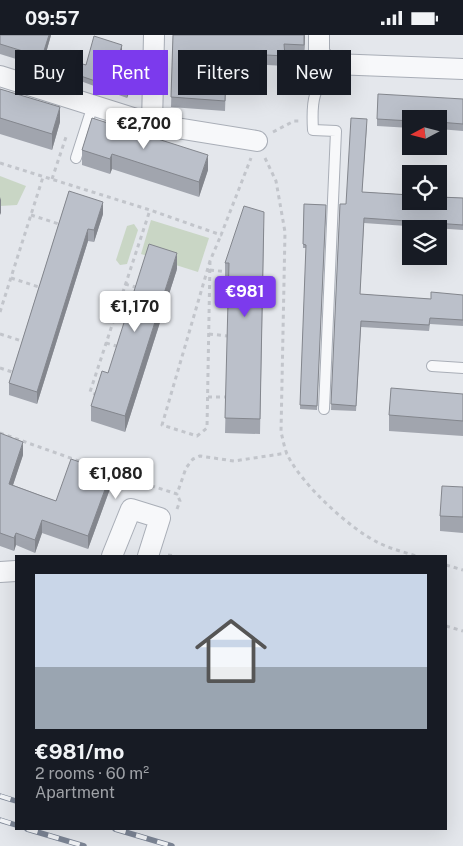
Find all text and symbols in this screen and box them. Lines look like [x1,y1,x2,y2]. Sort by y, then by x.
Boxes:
text: 09:57 [25,7,80,29]
chip: Buy [15,50,83,95]
chip: Rent [93,50,168,95]
chip: Filters [178,50,267,95]
chip: New [277,50,351,95]
pin: €2,700 [103,107,185,150]
north arrow [402,110,448,155]
map controls [402,110,447,265]
text: €2,700 [117,114,171,133]
button: locate [402,165,447,210]
button: layers [402,220,447,265]
pin: €981 [215,275,275,318]
text: €981 [226,282,264,301]
pin: €1,170 [94,291,176,333]
text: €1,170 [111,297,159,316]
pin: €1,080 [75,457,157,500]
text: €1,080 [90,464,142,483]
icon: home [186,606,276,696]
text: €981/mo [35,739,124,764]
text: 2 rooms · 60 m² [35,764,149,783]
text: Apartment [35,783,115,802]

